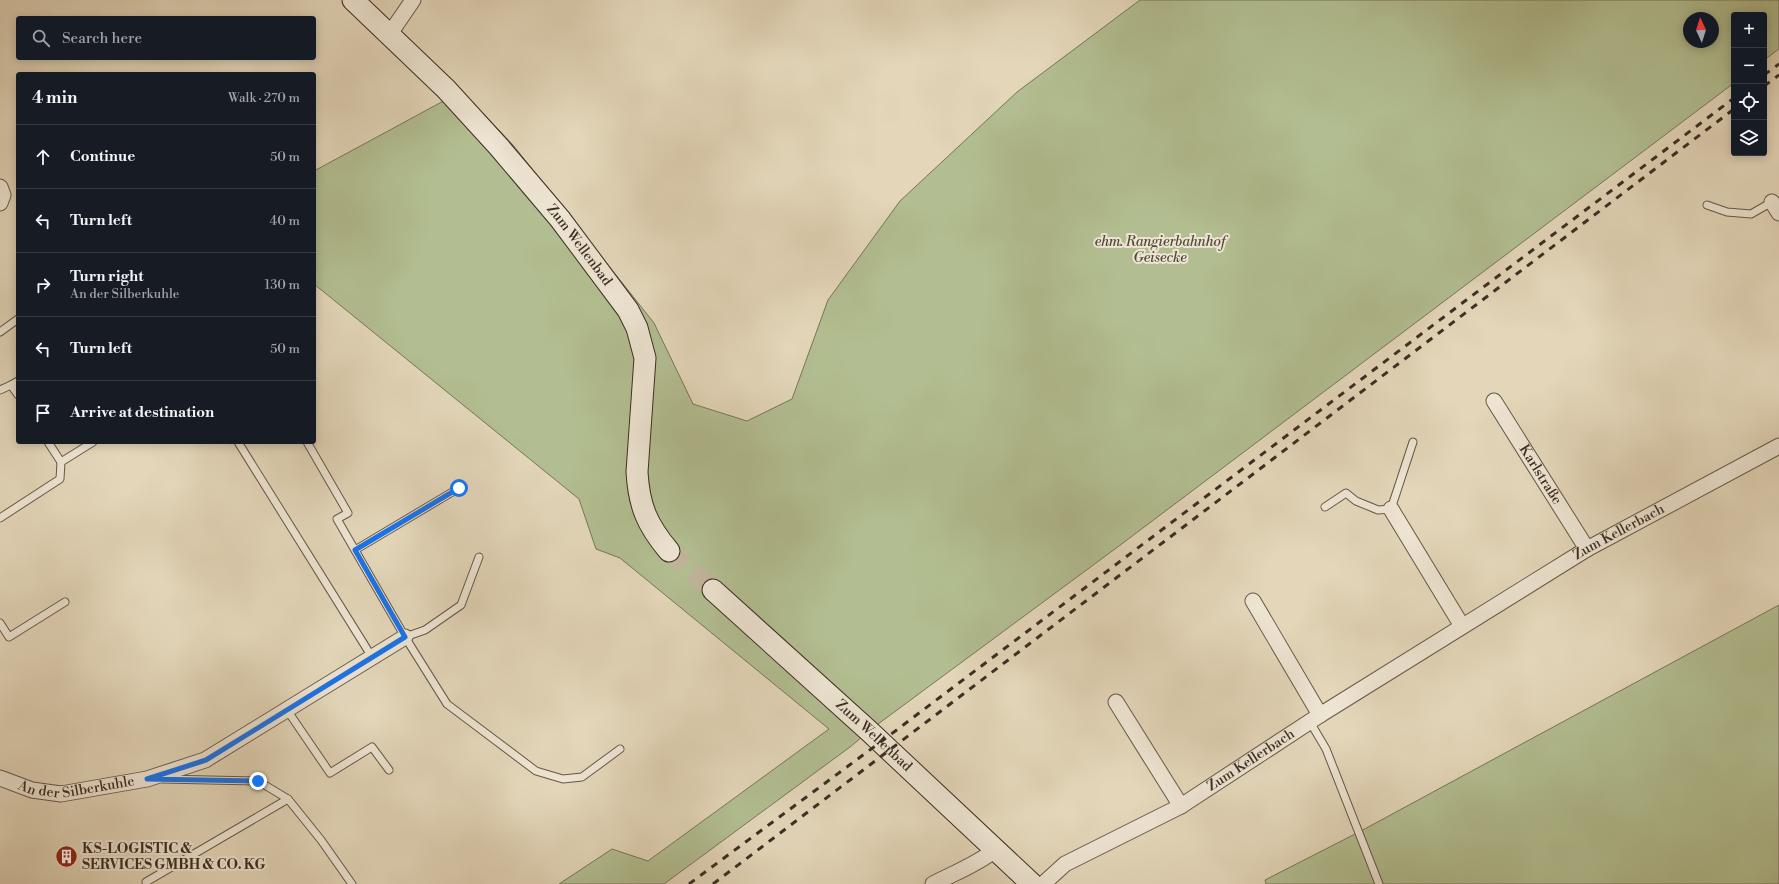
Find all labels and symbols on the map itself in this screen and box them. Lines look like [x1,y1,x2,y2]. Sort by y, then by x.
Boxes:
north arrow [1683,12,1719,48]
street label: Zum Wellenbad [542,200,616,290]
park label: ehm. Rangierbahnhof Geisecke [1095,233,1229,267]
street label: Karlstraße [1515,441,1566,508]
route start [450,479,468,497]
street label: Zum Kellerbach [1570,500,1668,564]
street label: Zum Wellenbad [832,696,916,776]
street label: Zum Kellerbach [1204,725,1299,795]
street label: An der Silberkuhle [15,772,136,803]
route end [249,772,267,790]
place label: KS-LOGISTIC & SERVICES GMBH & CO. KG [82,840,266,874]
building icon: KS-LOGISTIC & SERVICES GMBH & CO. KG [54,844,80,870]

